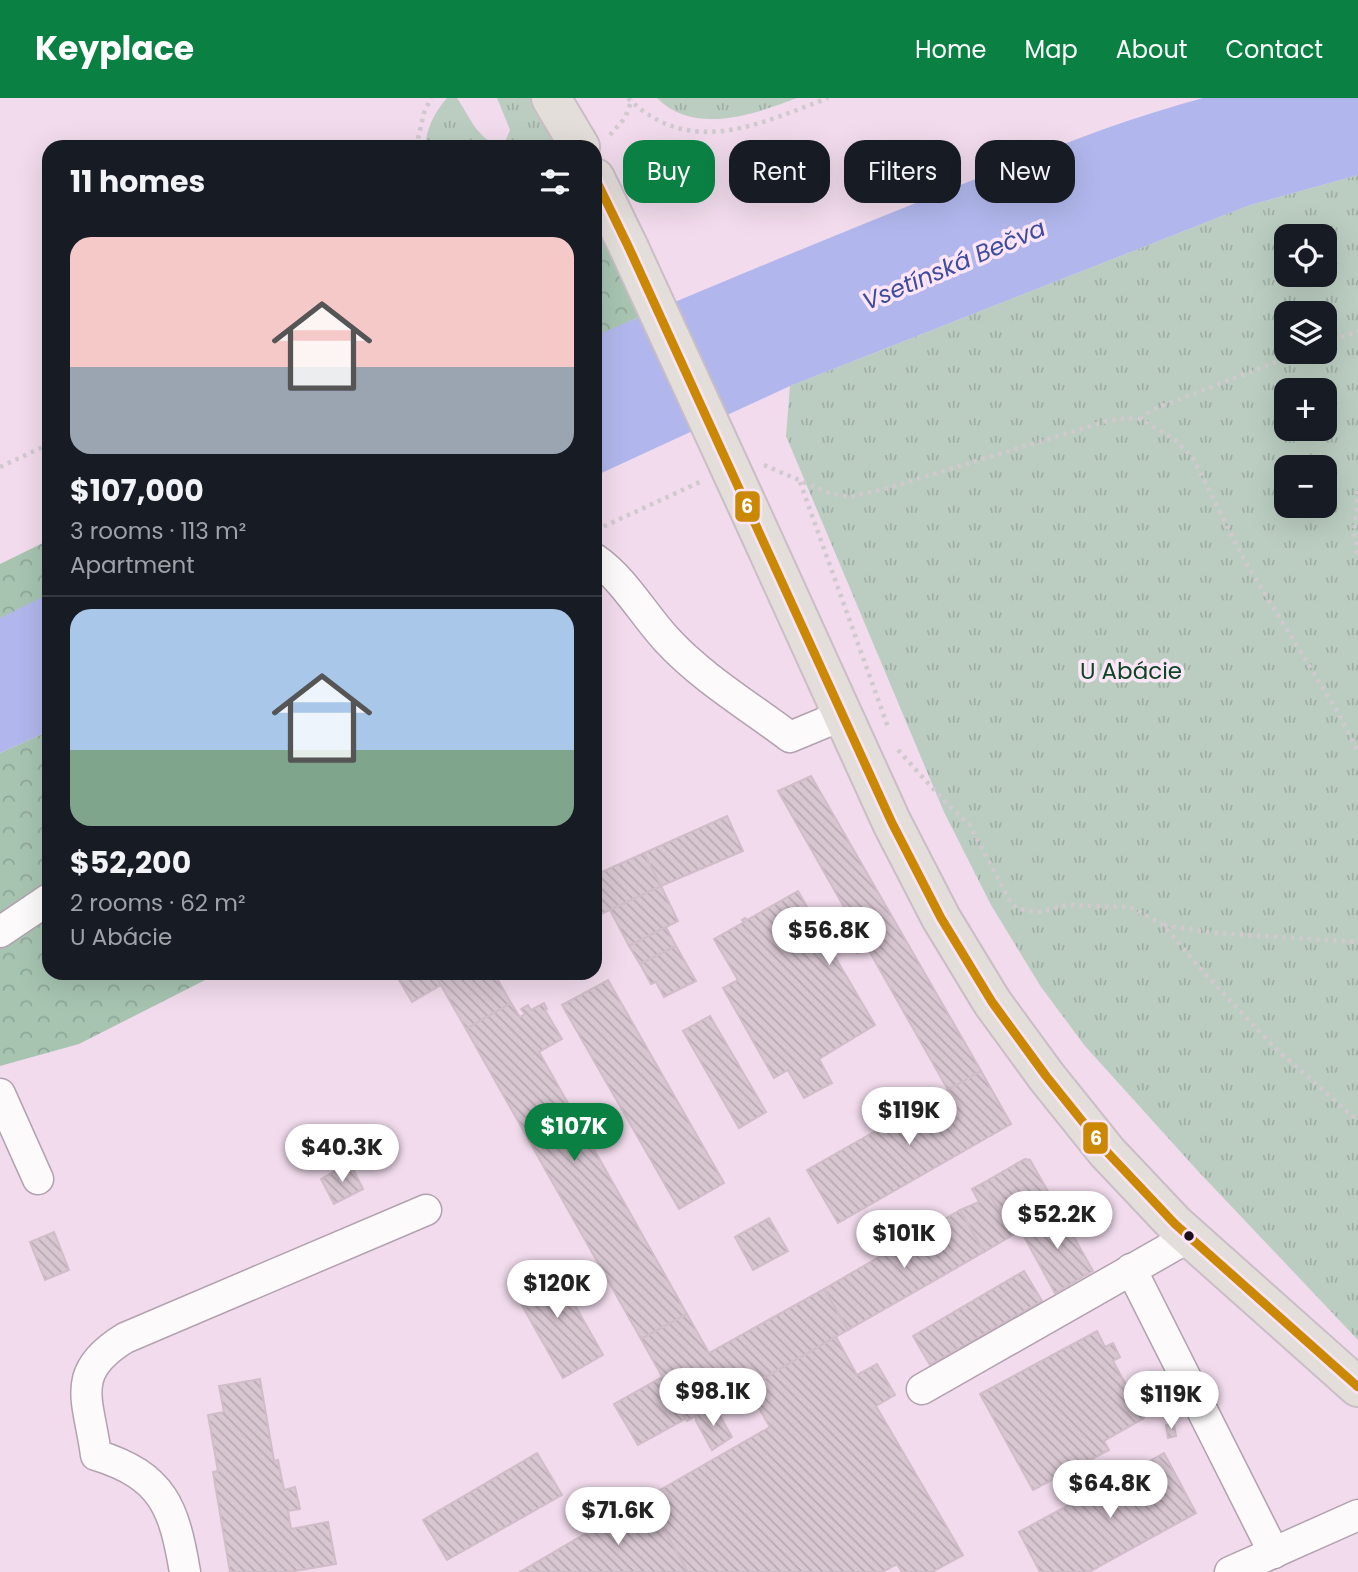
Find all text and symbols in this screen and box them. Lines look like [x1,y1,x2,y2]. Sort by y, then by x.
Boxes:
text: Keyplace [35,25,194,72]
text: Home [915,33,987,66]
text: Map [1025,33,1078,66]
text: About [1116,33,1187,66]
text: Contact [1225,33,1323,66]
chip: Buy [623,140,715,203]
chip: Rent [729,140,830,203]
chip: Filters [844,140,961,203]
chip: New [975,140,1075,203]
text: 11 homes [70,160,205,203]
icon: filters [536,163,574,201]
water label: Vsetínská Bečva [857,211,1050,318]
map controls [1274,224,1337,518]
button: locate [1274,224,1337,287]
icon: home [259,283,385,409]
button: layers [1274,301,1337,364]
button: + [1274,378,1337,441]
button: − [1274,455,1337,518]
text: $107,000 [70,469,204,512]
line badge: 6 [734,490,761,523]
text: 6 [741,493,753,520]
text: 3 rooms · 113 m² [70,515,246,547]
text: Apartment [70,549,195,581]
icon: home [259,655,385,781]
park label: U Abácie [1080,655,1182,687]
text: $52,200 [70,841,191,884]
text: 2 rooms · 62 m² [70,887,246,919]
pin: $56.8K [772,908,886,967]
text: $56.8K [788,914,870,946]
text: U Abácie [70,921,172,953]
pin: $119K [860,1088,958,1147]
text: $119K [878,1094,940,1126]
pin: $107K [525,1104,623,1163]
text: $107K [540,1110,608,1142]
line badge: 6 [1082,1121,1109,1155]
pin: $40.3K [285,1124,399,1184]
text: 6 [1090,1125,1102,1152]
text: $40.3K [301,1131,383,1163]
pin: $52.2K [1000,1192,1114,1251]
text: $52.2K [1018,1198,1096,1230]
pin: $101K [855,1210,953,1270]
text: $101K [872,1217,936,1249]
unlabelled marker [1182,1229,1196,1243]
pin: $120K [508,1260,606,1320]
text: $120K [523,1267,591,1299]
pin: $98.1K [656,1368,770,1428]
pin: $119K [1122,1372,1220,1431]
text: $98.1K [675,1375,751,1407]
text: $119K [1140,1378,1202,1410]
pin: $64.8K [1053,1460,1167,1520]
text: $64.8K [1069,1467,1151,1499]
pin: $71.6K [561,1488,675,1547]
text: $71.6K [581,1494,655,1526]

